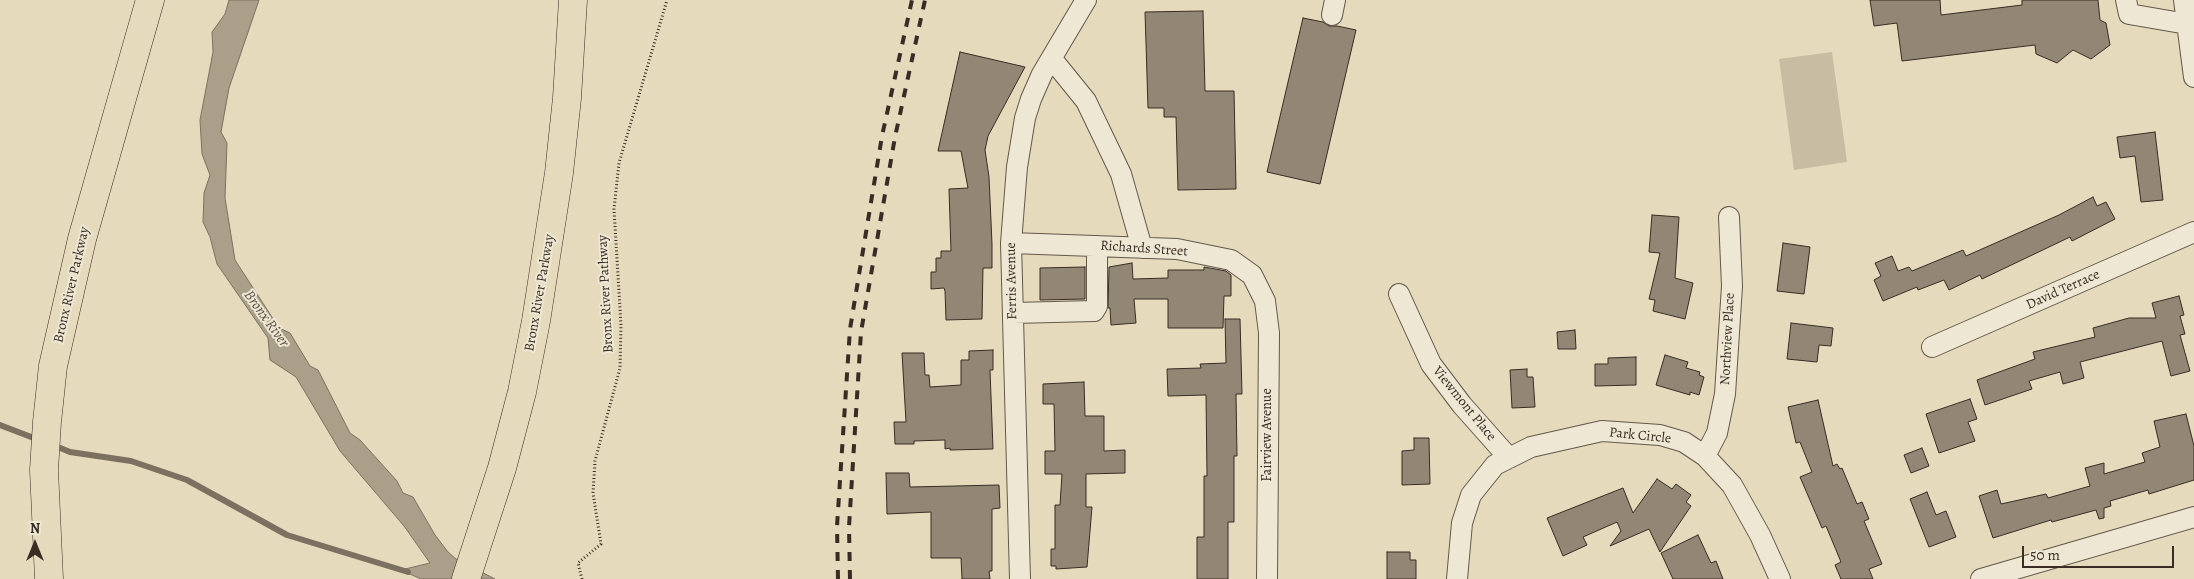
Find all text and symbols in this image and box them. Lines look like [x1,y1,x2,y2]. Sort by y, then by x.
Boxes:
street label: Bronx River Parkway [50,225,94,345]
street label: Bronx River Parkway [521,233,559,353]
street label: Bronx River Pathway [595,235,617,353]
street label: Richards Street [1100,238,1188,260]
street label: Ferris Avenue [1003,242,1021,320]
street label: David Terrace [2024,266,2102,314]
water label: Bronx River [239,287,293,351]
street label: Northview Place [1717,292,1739,386]
street label: Viewmont Place [1429,363,1499,445]
street label: Fairview Avenue [1260,388,1276,482]
street label: Park Circle [1608,424,1672,448]
north arrow [10,519,60,569]
text: N [30,519,40,538]
scale bar [2024,536,2176,568]
text: 50 m [2030,545,2060,565]

